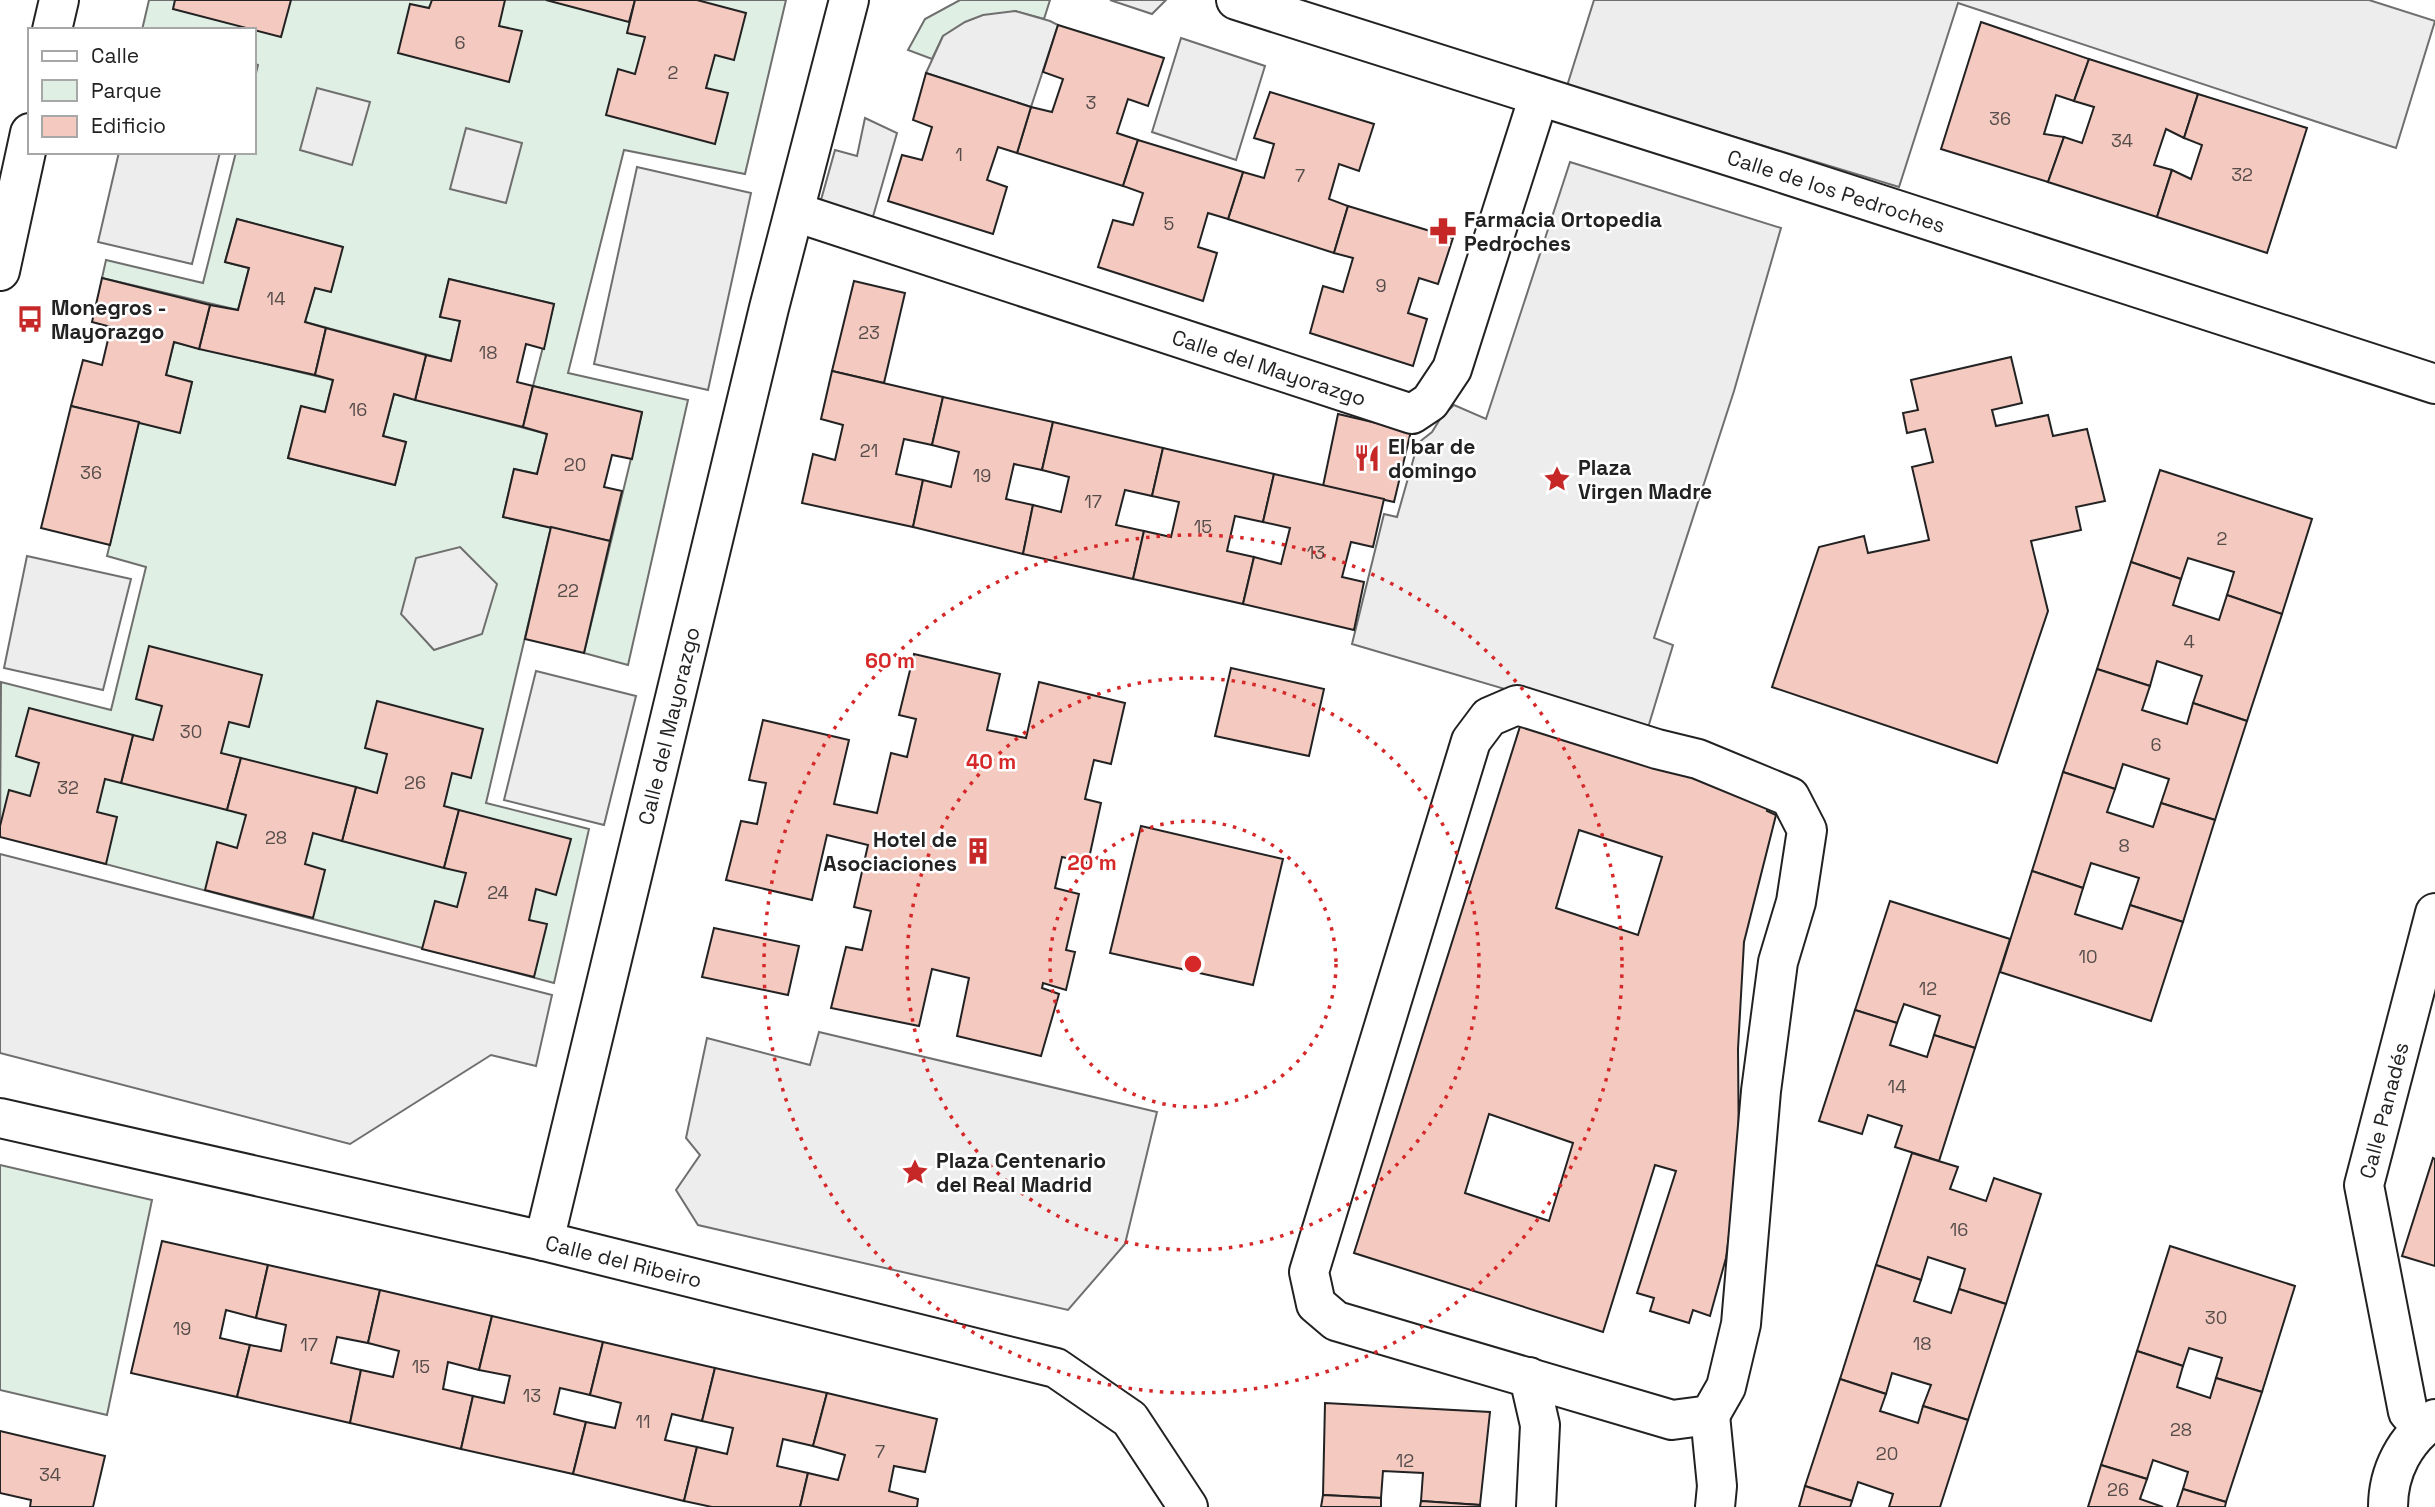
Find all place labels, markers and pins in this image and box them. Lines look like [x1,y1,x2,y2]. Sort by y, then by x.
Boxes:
place label: Farmacia Ortopedia Pedroches [1464,206,1662,257]
pharmacy icon: Farmacia Ortopedia Pedroches [1428,216,1458,246]
place label: Monegros - Mayorazgo [51,294,166,345]
bus stop icon: Monegros - Mayorazgo [15,304,45,334]
place label: El bar de domingo [1388,433,1477,484]
restaurant icon: El bar de domingo [1352,443,1382,473]
place label: Plaza Virgen Madre [1578,454,1712,505]
place icon: Plaza Virgen Madre [1542,464,1572,494]
place label: Hotel de Asociaciones [823,826,957,877]
building icon: Hotel de Asociaciones [963,836,993,866]
centre of rings [1181,952,1205,976]
place label: Plaza Centenario del Real Madrid [936,1147,1106,1198]
place icon: Plaza Centenario del Real Madrid [900,1157,930,1187]

